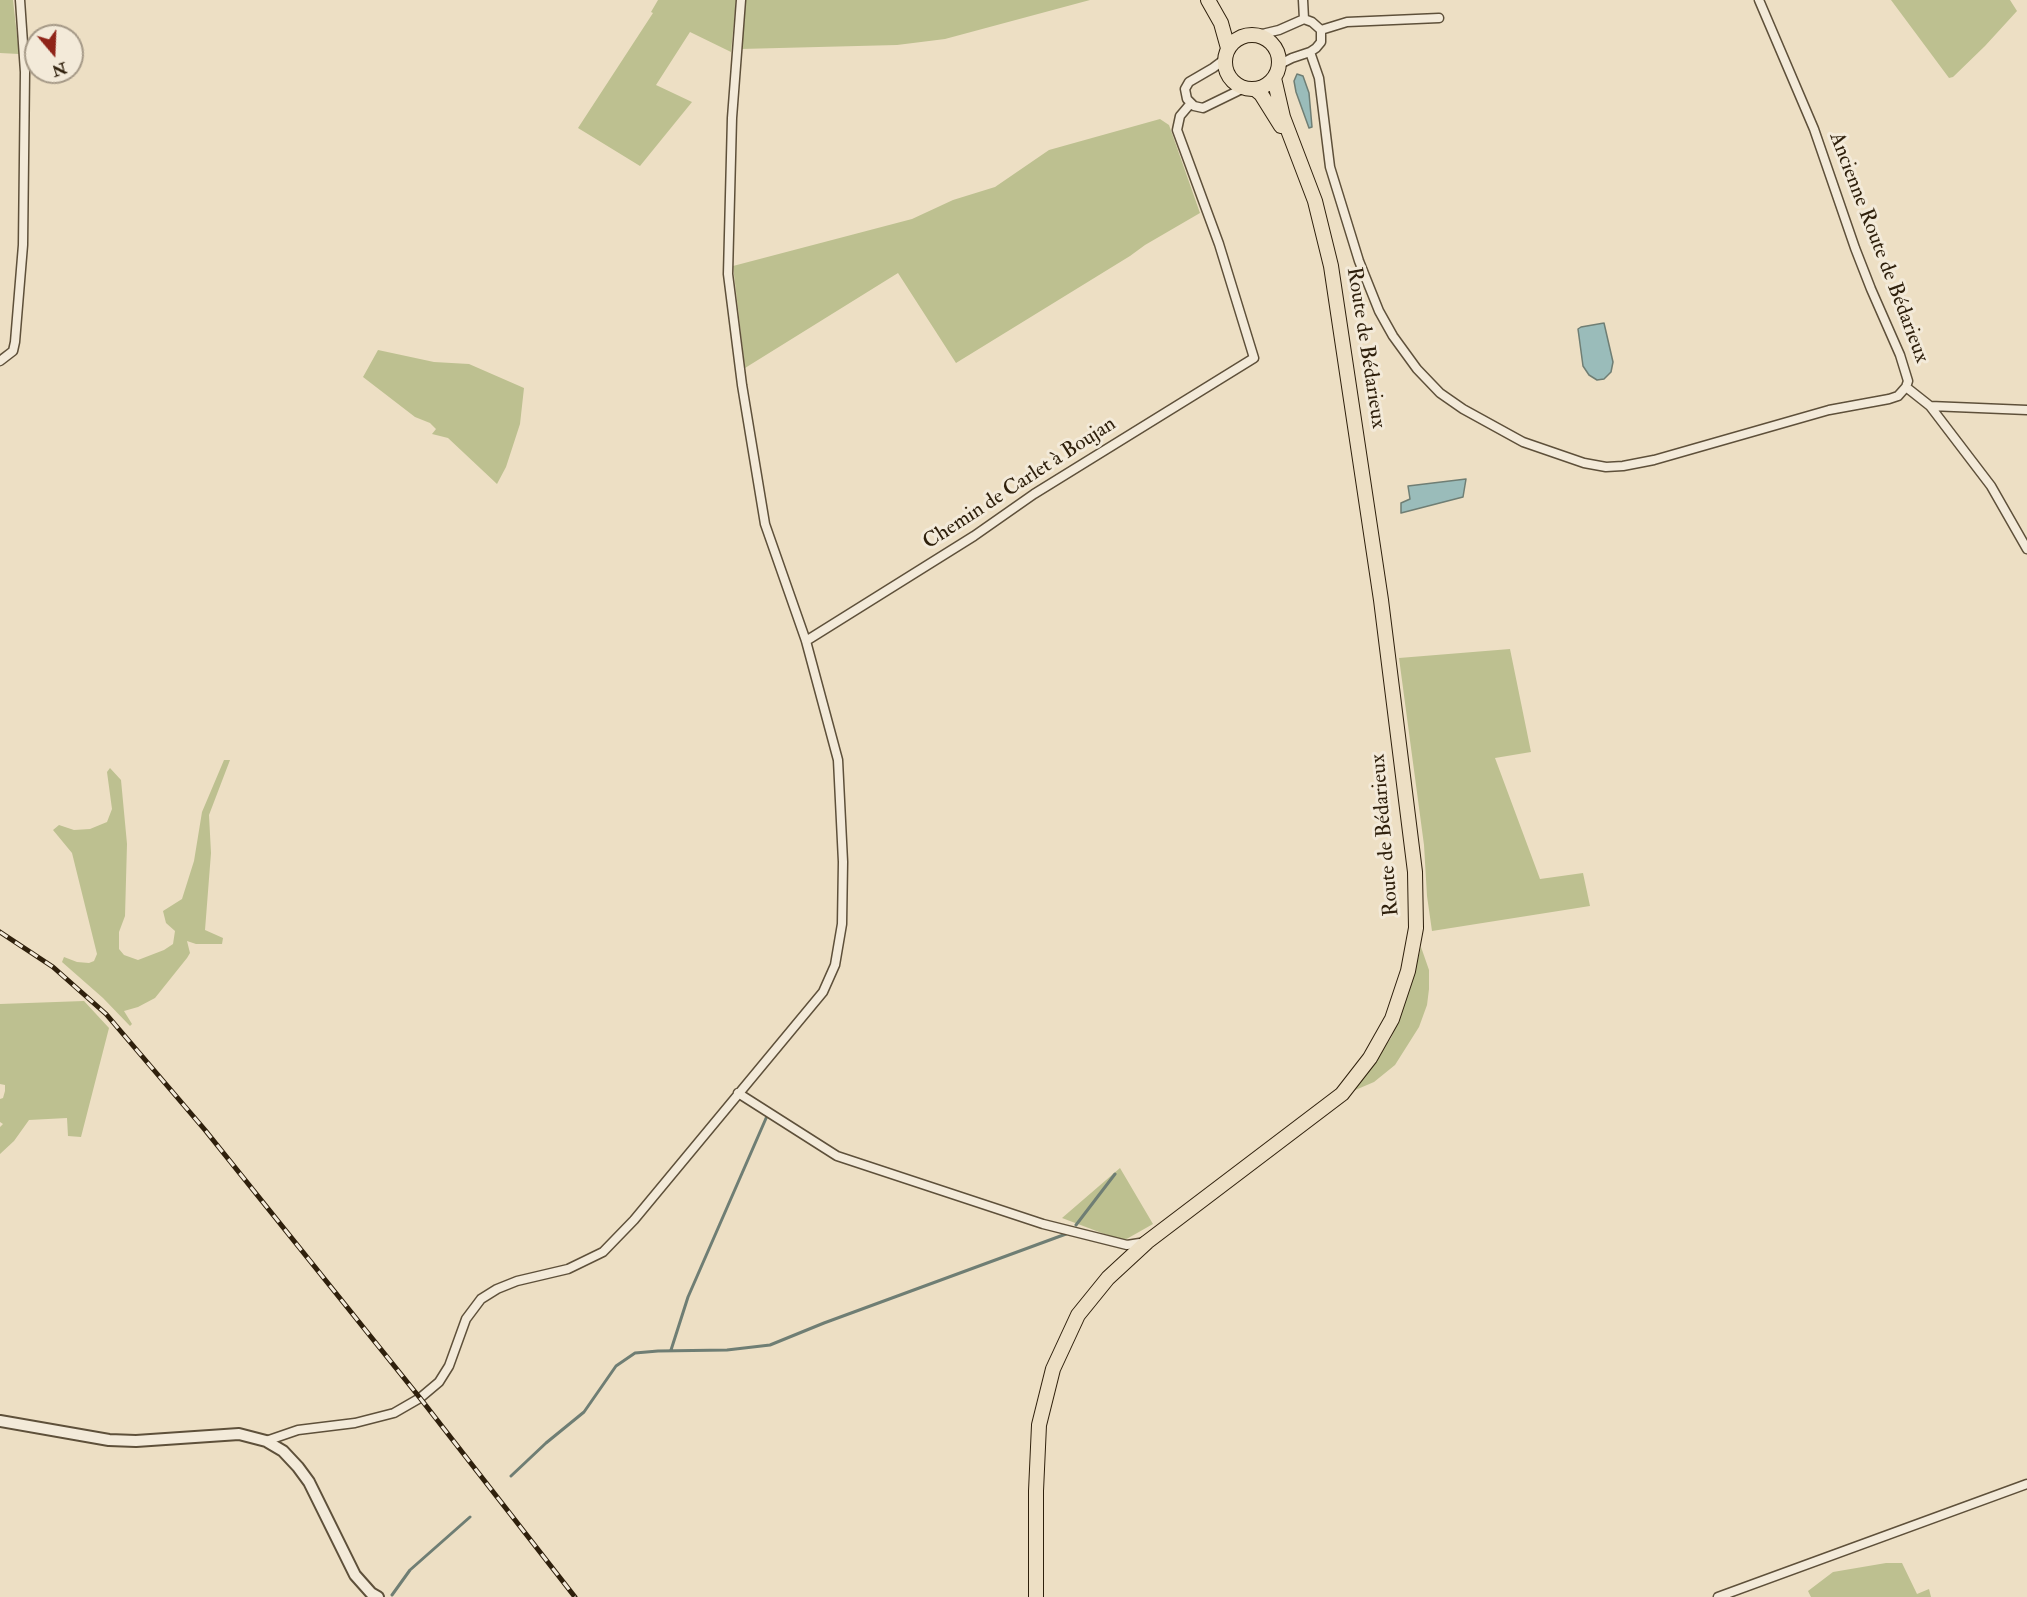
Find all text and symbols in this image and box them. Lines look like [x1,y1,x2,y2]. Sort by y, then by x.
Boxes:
north arrow [24,24,84,84]
text: N [49,57,69,81]
street label: Ancienne Route de Bédarieux [1822,129,1934,367]
street label: Route de Bédarieux [1340,266,1390,430]
street label: Chemin de Carlet à Boujan [919,412,1121,556]
street label: Route de Bédarieux [1366,753,1406,917]

